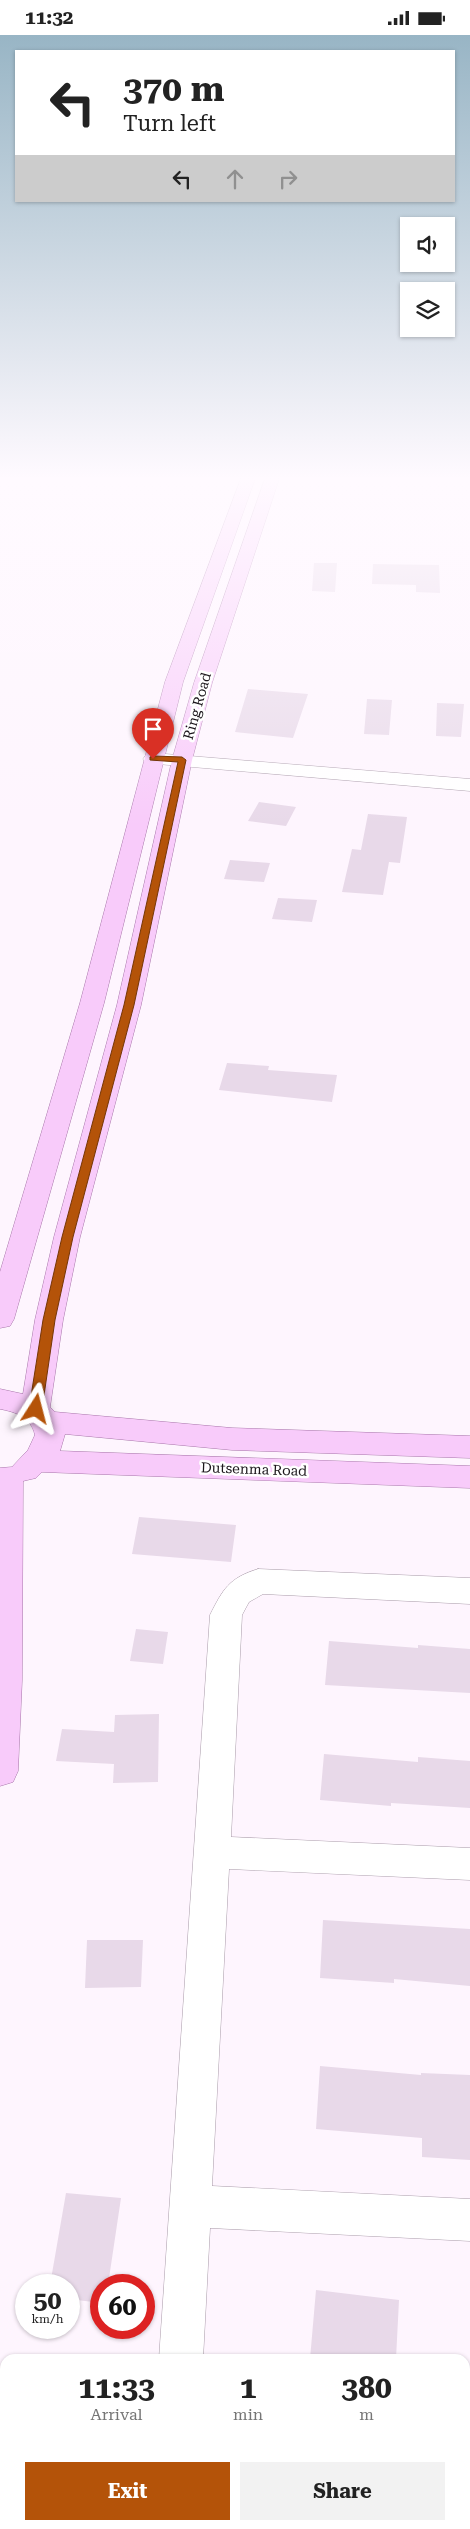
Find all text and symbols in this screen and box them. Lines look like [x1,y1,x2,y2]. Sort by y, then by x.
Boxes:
text: 11:32 [25,6,74,29]
text: 370 m [123,69,224,110]
icon: left [40,70,105,135]
text: Turn left [123,111,216,136]
icon: left [168,165,196,193]
icon: ahead [221,165,249,193]
icon: right [274,165,302,193]
map controls [400,217,455,337]
button: sound [400,217,455,272]
button: layers [400,282,455,337]
street label: Ring Road [180,671,214,741]
pin [132,708,174,759]
icon: arrive [139,715,167,743]
position arrow [9,1382,61,1434]
street label: Dutsenma Road [201,1459,307,1479]
speed limit sign: 60 [90,2274,155,2339]
text: 50 [33,2286,62,2315]
text: km/h [31,2312,64,2326]
text: 11:33 [78,2370,155,2405]
text: 1 [240,2370,256,2405]
text: 380 [341,2370,392,2405]
text: Arrival [91,2405,143,2424]
text: min [233,2405,263,2424]
text: m [359,2405,374,2424]
button: Exit [25,2462,230,2520]
button: Share [240,2462,445,2520]

